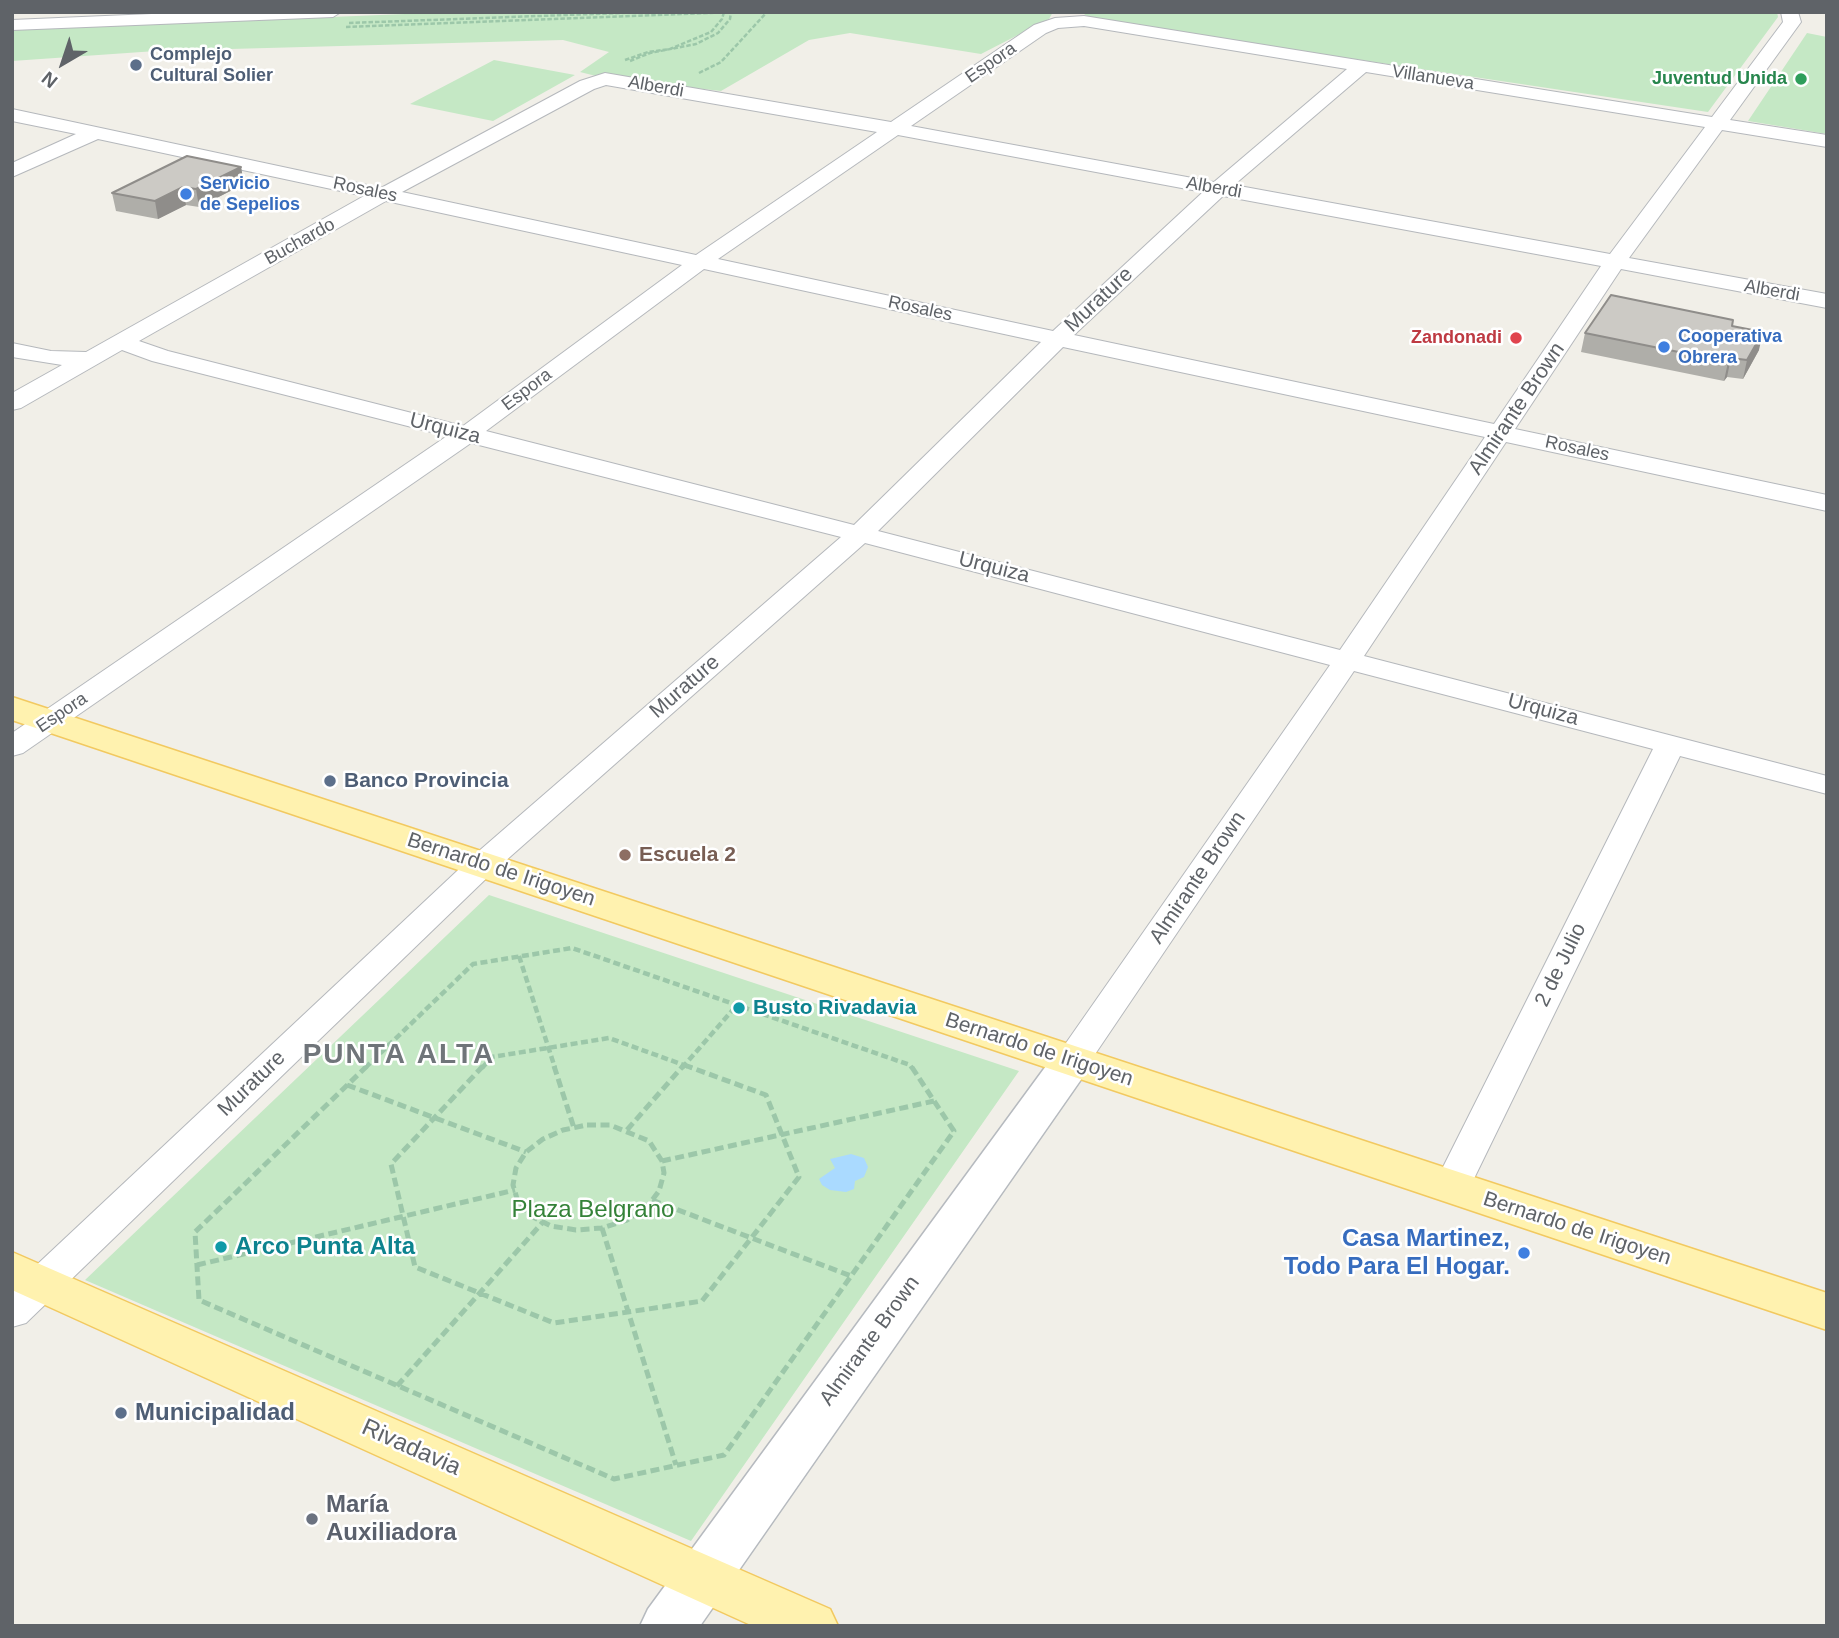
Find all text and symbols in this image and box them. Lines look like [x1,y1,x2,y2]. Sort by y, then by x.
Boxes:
north arrow [28,28,98,98]
street label: Espora [961,38,1021,88]
place label: Complejo Cultural Solier [150,44,273,86]
marker: Complejo Cultural Solier [128,57,144,73]
street label: Villanueva [1390,61,1476,95]
text: N [38,67,61,92]
place label: Juventud Unida [1652,68,1787,90]
street label: Alberdi [627,71,685,103]
marker: Juventud Unida [1793,71,1809,87]
street label: Alberdi [1185,172,1243,204]
place label: Servicio de Sepelios [200,173,300,216]
street label: Rosales [331,173,399,207]
marker: Servicio de Sepelios [178,186,194,202]
street label: Buchardo [261,214,339,270]
street label: Murature [1060,262,1138,338]
street label: Alberdi [1743,275,1801,307]
street label: Rosales [886,292,954,326]
place label: Cooperativa Obrera [1678,326,1782,368]
place label: Zandonadi [1411,327,1502,349]
marker: Zandonadi [1508,330,1524,346]
street label: Almirante Brown [1463,338,1571,480]
marker: Cooperativa Obrera [1656,339,1672,355]
street label: Espora [498,364,556,416]
street label: Urquiza [407,408,483,450]
street label: Rosales [1543,432,1611,466]
street label: Urquiza [956,547,1032,589]
street label: Murature [645,650,725,724]
street label: Espora [32,688,92,738]
street label: Urquiza [1505,688,1581,732]
place label: Banco Provincia [344,768,509,794]
marker: Banco Provincia [322,773,338,789]
street label: Almirante Brown [1144,807,1252,949]
street label: Bernardo de Irigoyen [404,828,598,912]
place label: Escuela 2 [639,842,736,868]
marker: Escuela 2 [617,847,633,863]
street label: 2 de Julio [1530,919,1592,1011]
place label: Busto Rivadavia [753,995,916,1021]
marker: Busto Rivadavia [731,1000,747,1016]
street label: Bernardo de Irigoyen [942,1008,1136,1092]
district label: PUNTA ALTA [304,1038,494,1072]
street label: Murature [213,1046,291,1122]
street label: Bernardo de Irigoyen [1480,1187,1674,1271]
park label: Plaza Belgrano [512,1196,674,1224]
place label: Casa Martinez, Todo Para El Hogar. [1284,1225,1510,1281]
place label: Arco Punta Alta [235,1233,415,1261]
marker: Arco Punta Alta [213,1239,229,1255]
marker: Casa Martinez, Todo Para El Hogar. [1516,1245,1532,1261]
street label: Almirante Brown [815,1271,925,1411]
place label: Municipalidad [135,1399,295,1427]
marker: Municipalidad [113,1405,129,1421]
street label: Rivadavia [357,1413,465,1483]
place label: María Auxiliadora [326,1491,457,1547]
marker: María Auxiliadora [304,1511,320,1527]

